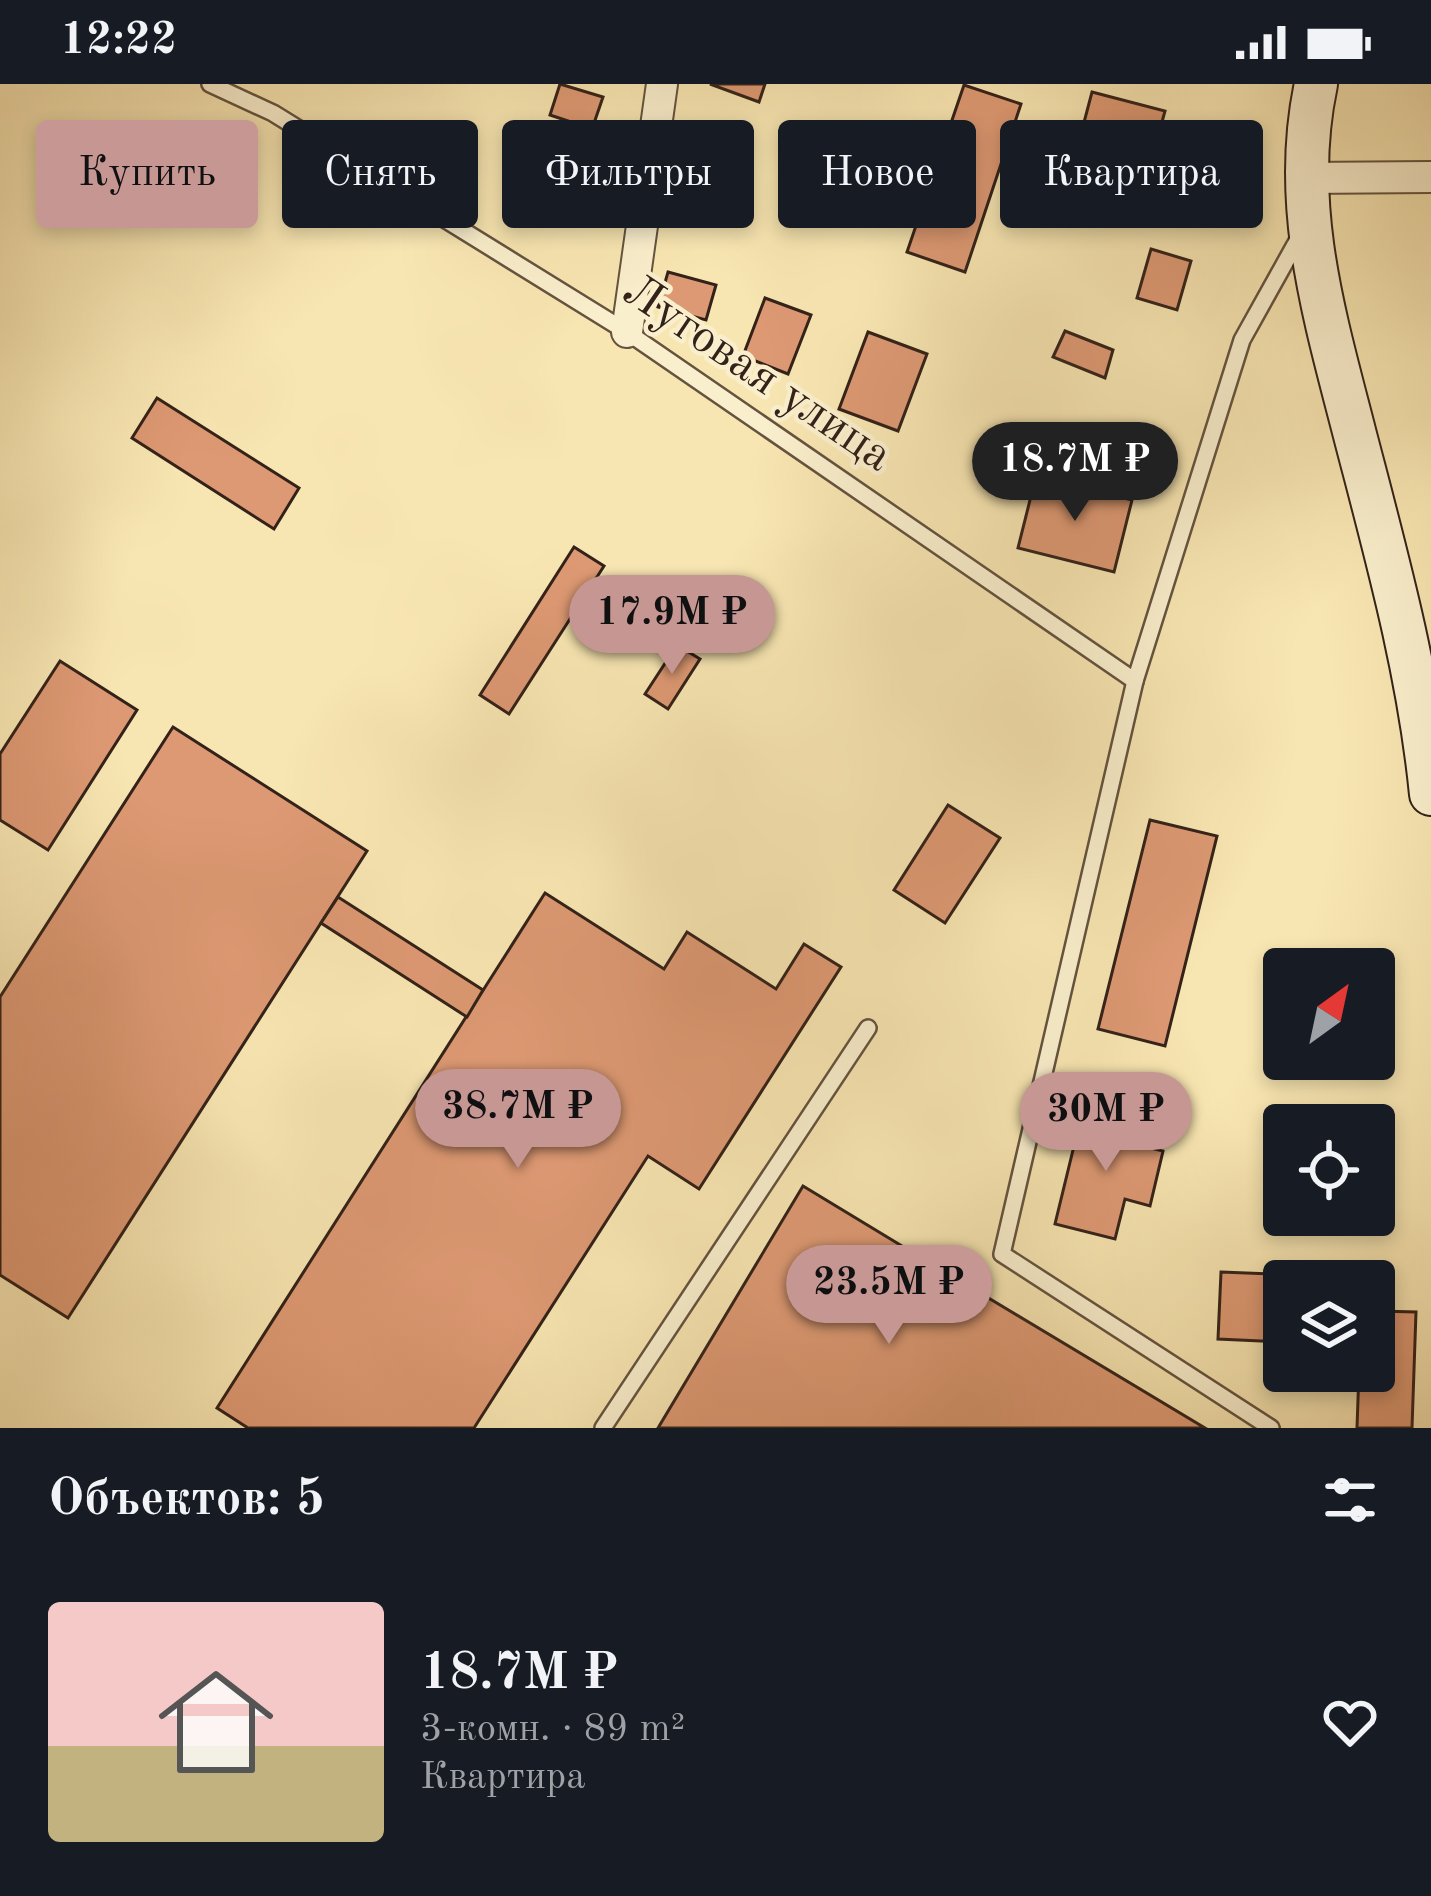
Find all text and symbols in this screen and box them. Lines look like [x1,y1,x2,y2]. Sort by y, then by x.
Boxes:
text: 12:22 [60,19,177,64]
chip: Купить [36,120,258,228]
chip: Снять [282,120,478,228]
chip: Фильтры [502,120,754,228]
chip: Новое [778,120,976,228]
chip: Квартира [1000,120,1263,228]
street label: Луговая улица [614,267,900,481]
pin: 18.7M ₽ [964,422,1186,524]
text: 18.7M ₽ [999,441,1151,480]
pin: 17.9M ₽ [561,575,783,677]
text: 17.9M ₽ [596,594,748,633]
north arrow [1263,948,1395,1080]
map controls [1263,948,1395,1392]
pin: 38.7M ₽ [407,1069,629,1171]
pin: 30M ₽ [1022,1072,1190,1174]
text: 38.7M ₽ [442,1088,594,1127]
text: 30M ₽ [1047,1091,1165,1130]
button: locate [1263,1104,1395,1236]
pin: 23.5M ₽ [778,1245,1000,1347]
button: layers [1263,1260,1395,1392]
text: 23.5M ₽ [813,1264,965,1303]
icon: filters [1317,1467,1383,1533]
text: Объектов: 5 [48,1475,325,1526]
text: 18.7M ₽ [420,1649,619,1700]
icon: home [144,1650,288,1794]
icon: heart [1317,1689,1383,1755]
text: 3-комн. · 89 m² [420,1710,685,1749]
text: Квартира [420,1758,585,1797]

